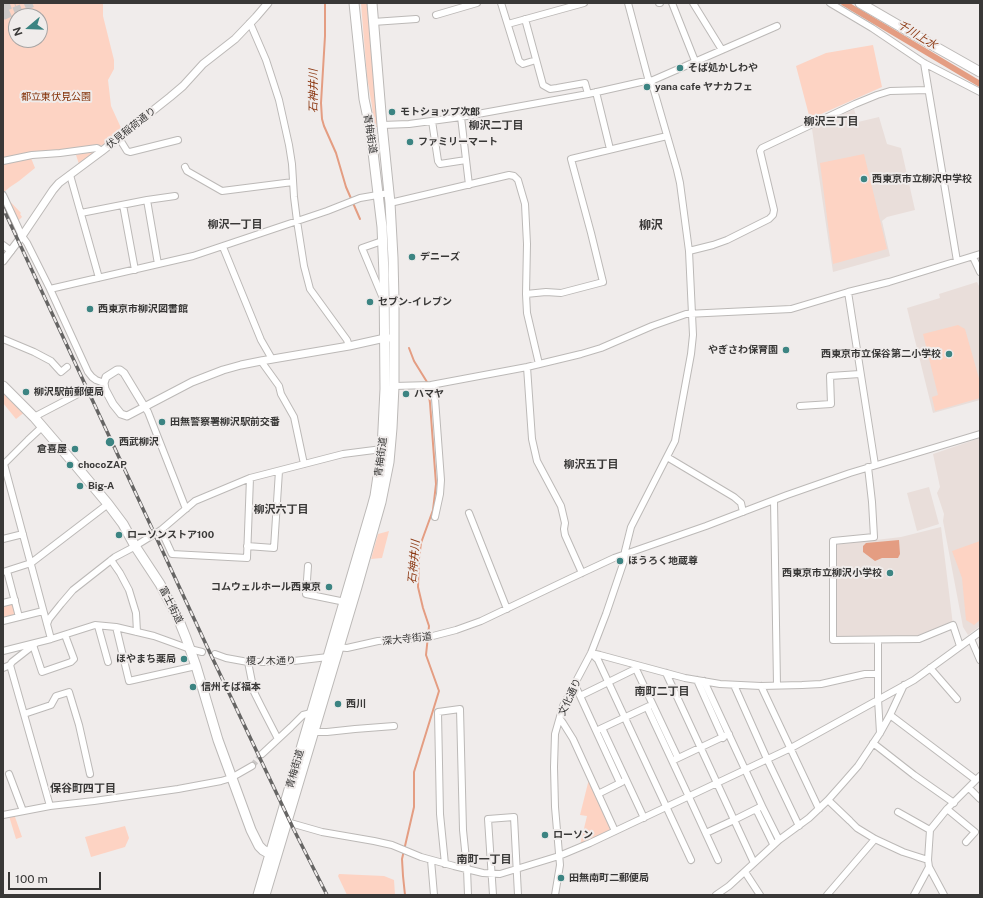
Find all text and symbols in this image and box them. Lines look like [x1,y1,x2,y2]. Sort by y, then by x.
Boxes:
north arrow [8,8,48,48]
water label: 千川上水 [895,18,939,52]
text: N [11,26,25,38]
place label: そば処かしわや [688,62,758,74]
marker: そば処かしわや [675,63,685,73]
water label: 石神井川 [307,69,321,113]
place label: yana cafe ヤナカフェ [655,81,753,93]
marker: yana cafe ヤナカフェ [642,82,652,92]
park label: 都立東伏見公園 [21,91,91,103]
street label: 伏見稲荷通り [104,105,158,151]
place label: モトショップ次郎 [400,106,480,118]
marker: モトショップ次郎 [387,107,397,117]
street label: 青梅街道 [361,113,379,155]
district label: 柳沢三丁目 [804,115,858,129]
district label: 柳沢二丁目 [469,119,523,133]
place label: ファミリーマート [418,136,498,148]
marker: ファミリーマート [405,137,415,147]
place label: 西東京市立柳沢中学校 [872,173,972,185]
marker: 西東京市立柳沢中学校 [859,174,869,184]
district label: 柳沢一丁目 [208,218,262,232]
district label: 柳沢 [639,218,663,232]
place label: デニーズ [420,251,460,263]
marker: デニーズ [407,252,417,262]
place label: セブン-イレブン [378,296,452,308]
marker: セブン-イレブン [365,297,375,307]
place label: 西東京市柳沢図書館 [98,303,188,315]
marker: 西東京市柳沢図書館 [85,304,95,314]
place label: やぎさわ保育園 [708,344,778,356]
marker: やぎさわ保育園 [781,345,791,355]
place label: 西東京市立保谷第二小学校 [821,348,941,360]
marker: 西東京市立保谷第二小学校 [944,349,954,359]
place label: 柳沢駅前郵便局 [34,386,104,398]
marker: 柳沢駅前郵便局 [21,387,31,397]
place label: ハマヤ [414,388,444,400]
marker: ハマヤ [401,389,411,399]
place label: 田無警察署柳沢駅前交番 [170,416,280,428]
marker: 田無警察署柳沢駅前交番 [157,417,167,427]
marker: 西武柳沢 [104,436,116,448]
place label: 西武柳沢 [119,436,159,448]
street label: 青梅街道 [373,436,389,478]
place label: 倉喜屋 [37,443,67,455]
marker: 倉喜屋 [70,444,80,454]
district label: 柳沢五丁目 [564,458,618,472]
place label: chocoZAP [78,459,127,471]
marker: chocoZAP [65,460,75,470]
place label: Big-A [88,480,114,492]
marker: Big-A [75,481,85,491]
district label: 柳沢六丁目 [254,503,308,517]
place label: ローソンストア100 [127,529,214,541]
marker: ローソンストア100 [114,530,124,540]
water label: 石神井川 [406,540,422,584]
place label: ほうろく地蔵尊 [628,555,698,567]
marker: ほうろく地蔵尊 [615,556,625,566]
place label: 西東京市立柳沢小学校 [782,567,882,579]
marker: 西東京市立柳沢小学校 [885,568,895,578]
place label: コムウェルホール西東京 [211,581,321,593]
marker: コムウェルホール西東京 [324,582,334,592]
street label: 富士街道 [157,584,185,626]
street label: 深大寺街道 [382,630,432,648]
place label: ほやまち薬局 [116,653,176,665]
marker: ほやまち薬局 [179,654,189,664]
street label: 榎ノ木通り [246,655,296,667]
street label: 文化通り [556,676,584,718]
place label: 信州そば福本 [201,681,261,693]
marker: 信州そば福本 [188,682,198,692]
district label: 南町二丁目 [635,685,689,699]
place label: 西川 [346,698,366,710]
marker: 西川 [333,699,343,709]
street label: 青梅街道 [284,748,306,790]
district label: 保谷町四丁目 [50,782,116,796]
place label: ローソン [553,829,593,841]
marker: ローソン [540,830,550,840]
district label: 南町一丁目 [457,853,511,867]
scale bar [10,864,103,890]
text: 100 m [15,872,48,886]
place label: 田無南町二郵便局 [569,872,649,884]
marker: 田無南町二郵便局 [556,873,566,883]

